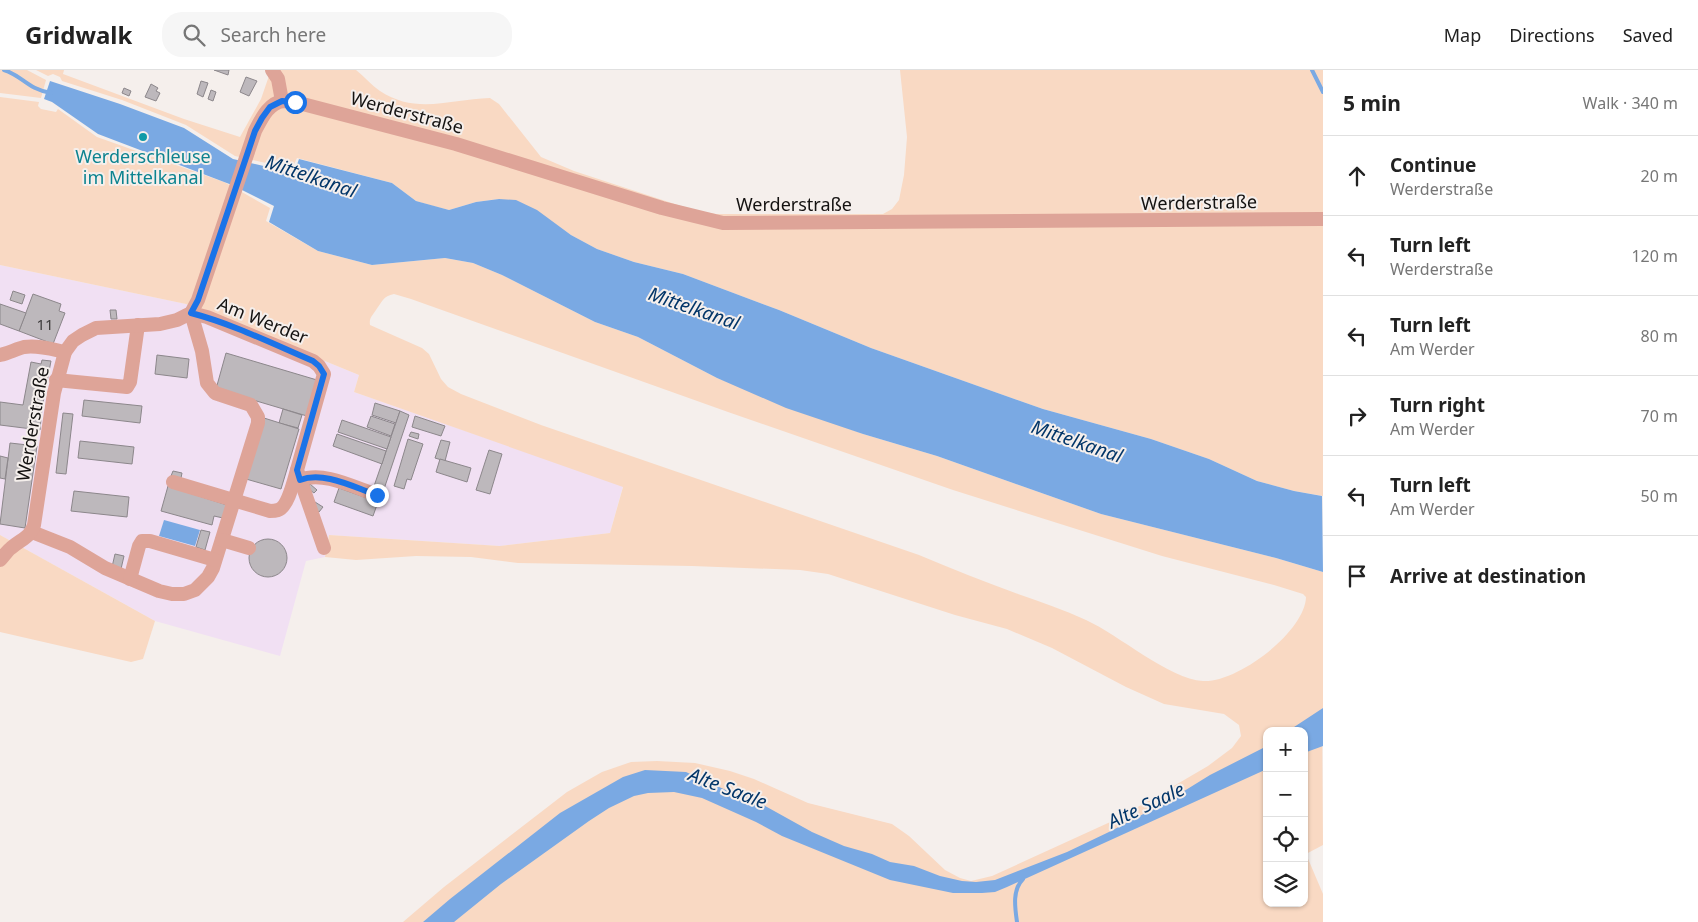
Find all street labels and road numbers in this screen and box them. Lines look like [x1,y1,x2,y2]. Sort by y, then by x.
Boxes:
street label: Werderstraße [348,85,466,139]
street label: Werderstraße [1141,189,1257,215]
street label: Werderstraße [736,192,852,216]
street label: Am Werder [214,291,312,349]
street label: Werderstraße [10,365,54,483]

